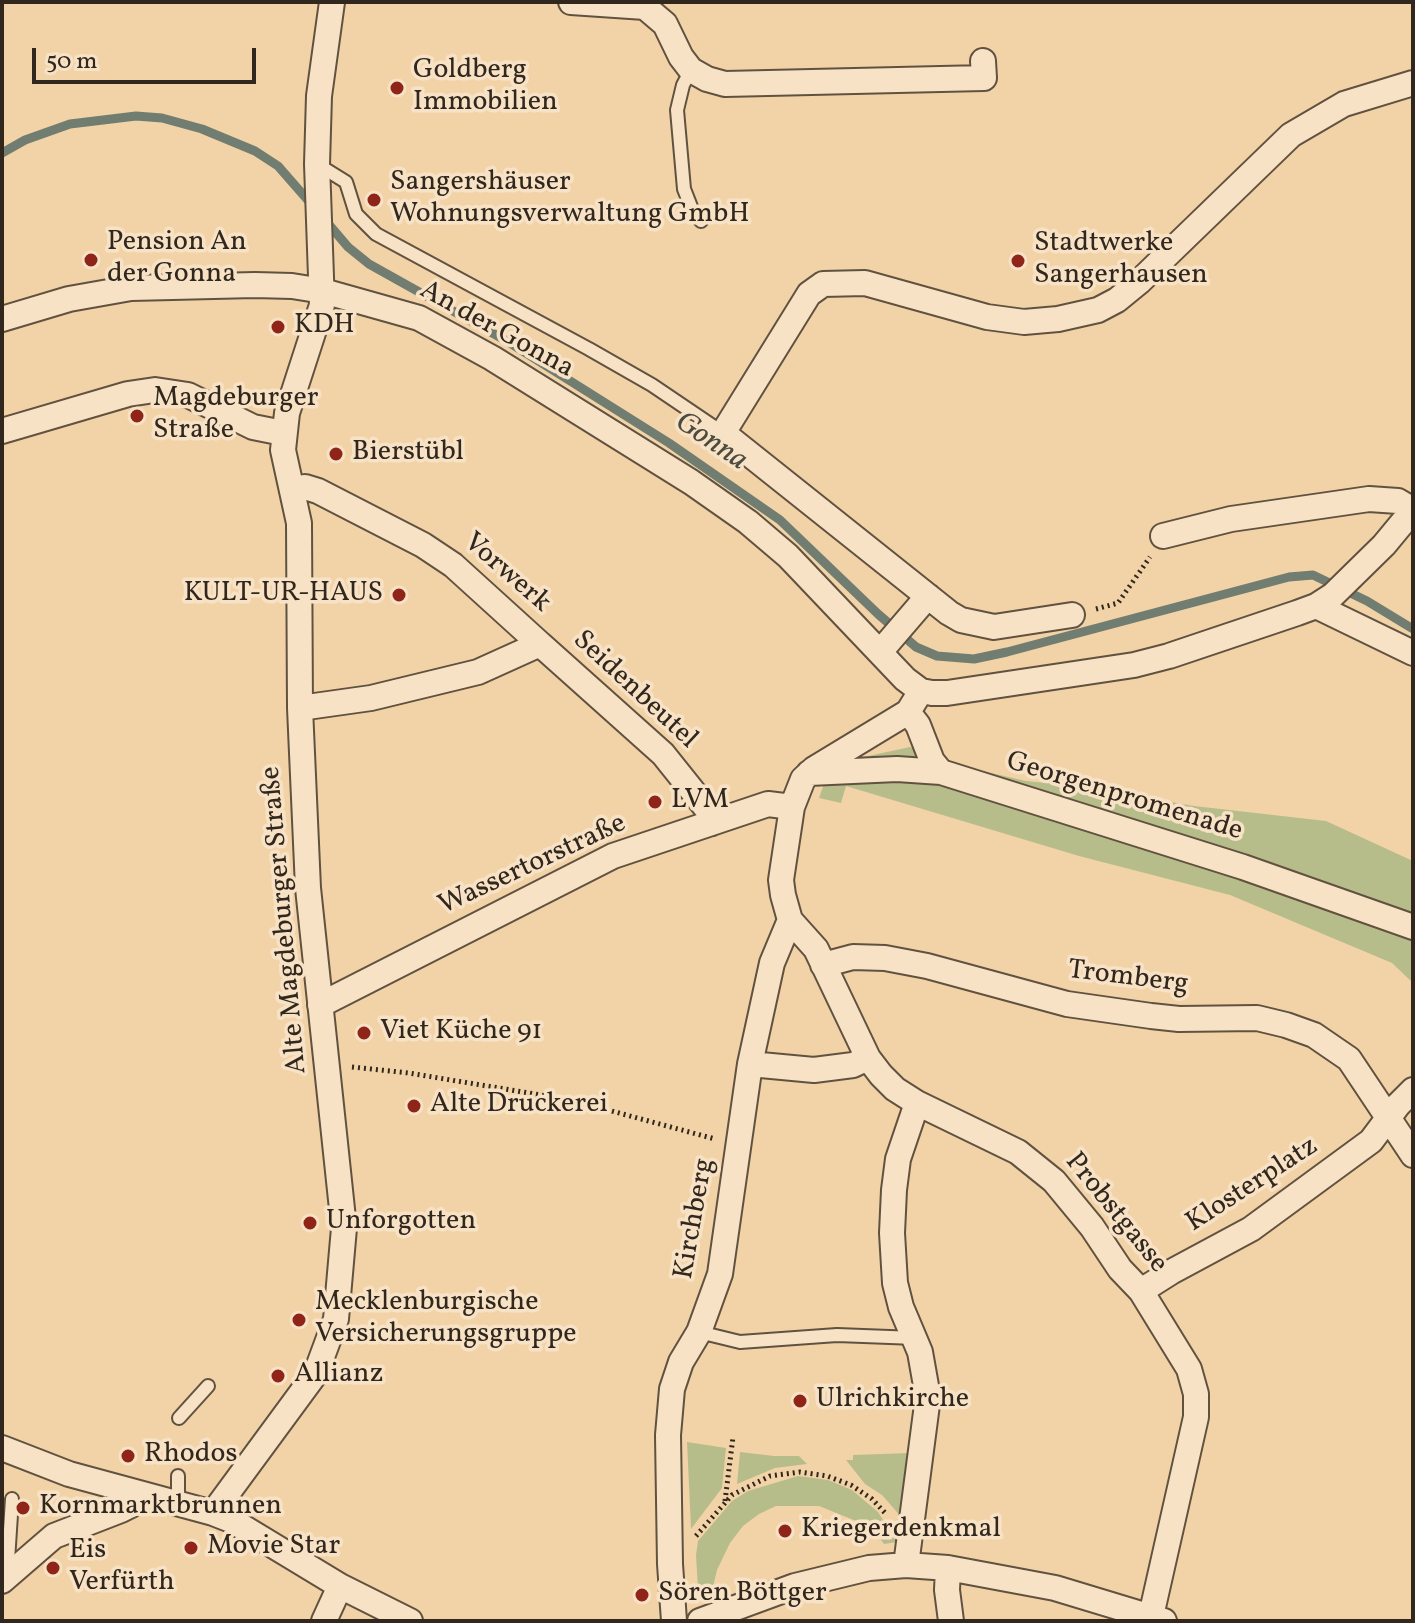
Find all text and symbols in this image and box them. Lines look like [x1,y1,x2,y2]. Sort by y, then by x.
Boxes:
scale bar [36,32,260,82]
text: 50 m [46,45,98,79]
place label: Goldberg Immobilien [413,55,558,121]
marker: Goldberg Immobilien [388,79,406,97]
place label: Sangershäuser Wohnungsverwaltung GmbH [390,167,749,233]
marker: Sangershäuser Wohnungsverwaltung GmbH [365,191,383,209]
place label: Pension An der Gonna [107,227,247,293]
place label: Stadtwerke Sangerhausen [1034,228,1208,294]
marker: Pension An der Gonna [82,251,100,269]
marker: Stadtwerke Sangerhausen [1009,252,1027,270]
street label: An der Gonna [413,275,579,387]
place label: KDH [294,310,355,344]
marker: KDH [269,318,287,336]
place label: Magdeburger Straße [153,383,319,449]
water label: Gonna [667,406,753,480]
marker: Magdeburger Straße [128,407,146,425]
place label: Bierstübl [352,437,464,471]
marker: Bierstübl [327,445,345,463]
street label: Vorwerk [455,527,557,621]
place label: KULT-UR-HAUS [184,578,383,612]
marker: KULT-UR-HAUS [390,586,408,604]
street label: Seidenbeutel [565,625,703,757]
street label: Georgenpromenade [1002,746,1246,850]
street label: Alte Magdeburger Straße [256,765,316,1075]
place label: LVM [671,785,729,819]
marker: LVM [646,793,664,811]
street label: Wassertorstraße [434,808,632,924]
street label: Tromberg [1066,955,1190,1003]
place label: Viet Küche 91 [380,1016,542,1050]
marker: Viet Küche 91 [355,1024,373,1042]
place label: Alte Druckerei [430,1089,608,1123]
marker: Alte Druckerei [405,1097,423,1115]
street label: Klosterplatz [1181,1131,1325,1241]
street label: Probstgasse [1056,1147,1174,1281]
street label: Kirchberg [669,1156,723,1282]
place label: Unforgotten [326,1206,476,1240]
marker: Unforgotten [301,1214,319,1232]
place label: Mecklenburgische Versicherungsgruppe [315,1287,576,1353]
marker: Mecklenburgische Versicherungsgruppe [290,1311,308,1329]
place label: Allianz [294,1359,384,1393]
marker: Allianz [269,1367,287,1385]
place label: Ulrichkirche [816,1384,969,1418]
marker: Ulrichkirche [791,1392,809,1410]
place label: Rhodos [144,1439,237,1473]
marker: Rhodos [119,1447,137,1465]
place label: Kornmarktbrunnen [39,1491,282,1525]
marker: Kornmarktbrunnen [14,1499,32,1517]
place label: Kriegerdenkmal [801,1514,1001,1548]
marker: Kriegerdenkmal [776,1522,794,1540]
place label: Movie Star [207,1531,340,1565]
place label: Eis Verfürth [69,1535,175,1601]
marker: Movie Star [182,1539,200,1557]
marker: Eis Verfürth [44,1559,62,1577]
place label: Sören Böttger [658,1578,827,1612]
marker: Sören Böttger [633,1586,651,1604]

